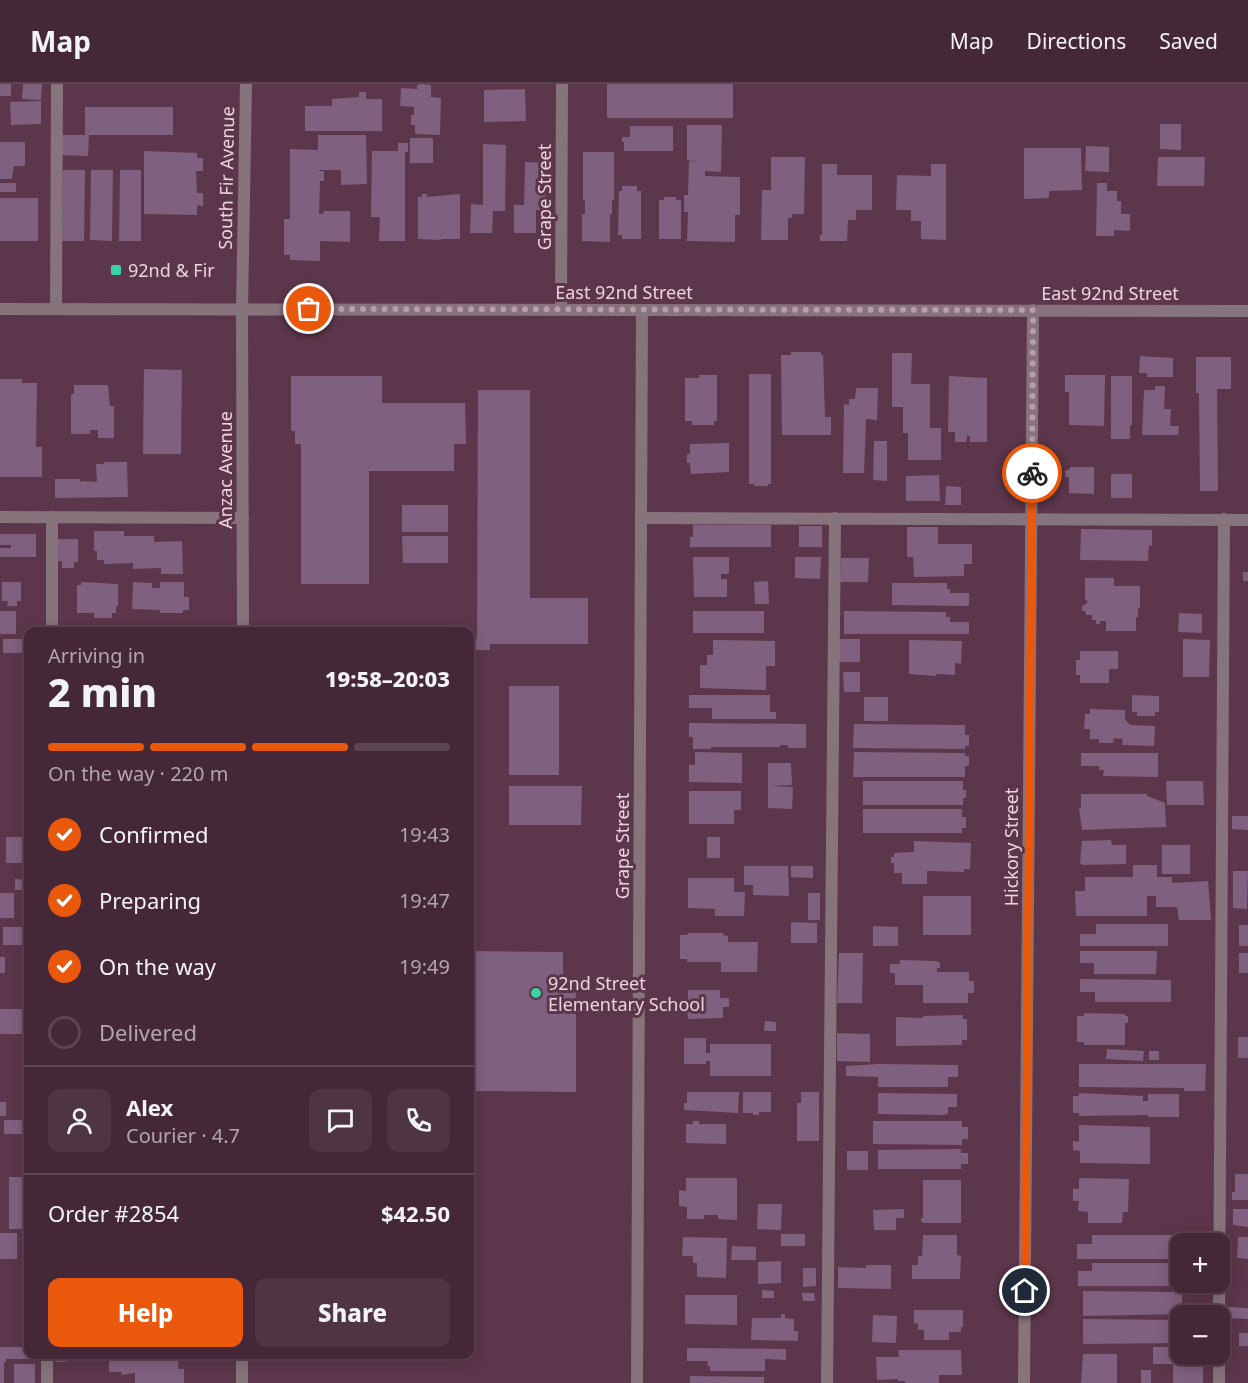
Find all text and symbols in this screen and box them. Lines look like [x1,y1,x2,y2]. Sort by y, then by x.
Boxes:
text: Map [30,22,91,60]
text: Map [950,27,994,55]
text: Directions [1027,27,1126,55]
text: Saved [1159,27,1218,55]
street label: South Fir Avenue [213,106,239,250]
street label: Grape Street [532,143,556,250]
place label: 92nd & Fir [128,258,215,282]
marker: 92nd & Fir [109,263,123,277]
street label: East 92nd Street [555,280,693,304]
street label: East 92nd Street [1041,281,1179,305]
pin [283,283,334,334]
icon: bag [292,292,325,325]
street label: Anzac Avenue [213,411,237,529]
courier [1002,443,1062,503]
icon: bike [1016,457,1049,490]
text: Arriving in [48,642,145,669]
text: 19:58–20:03 [325,663,450,693]
text: 2 min [48,665,157,718]
text: On the way · 220 m [48,760,228,787]
street label: Hickory Street [999,787,1023,906]
street label: Grape Street [610,792,634,899]
icon: check [48,818,81,851]
text: Confirmed [99,819,209,849]
text: 19:43 [399,821,450,848]
icon: check [48,884,81,917]
text: Preparing [99,885,201,915]
text: 19:47 [399,887,450,914]
icon: check [48,950,81,983]
text: On the way [99,951,216,981]
text: 19:49 [399,953,450,980]
place label: 92nd Street Elementary School [548,971,705,1016]
marker: 92nd Street Elementary School [529,986,543,1000]
text: Delivered [99,1017,197,1047]
button: person [48,1089,111,1152]
button: chat [309,1089,372,1152]
button: phone [387,1089,450,1152]
text: Alex [126,1092,173,1122]
text: Courier · 4.7 [126,1122,240,1149]
text: Order #2854 [48,1198,179,1228]
text: $42.50 [381,1198,450,1228]
map controls [1170,1233,1230,1365]
button: + [1170,1233,1230,1293]
pin [999,1265,1050,1316]
icon: home [1008,1274,1041,1307]
button: Help [48,1278,243,1347]
button: Share [255,1278,450,1347]
button: − [1170,1305,1230,1365]

